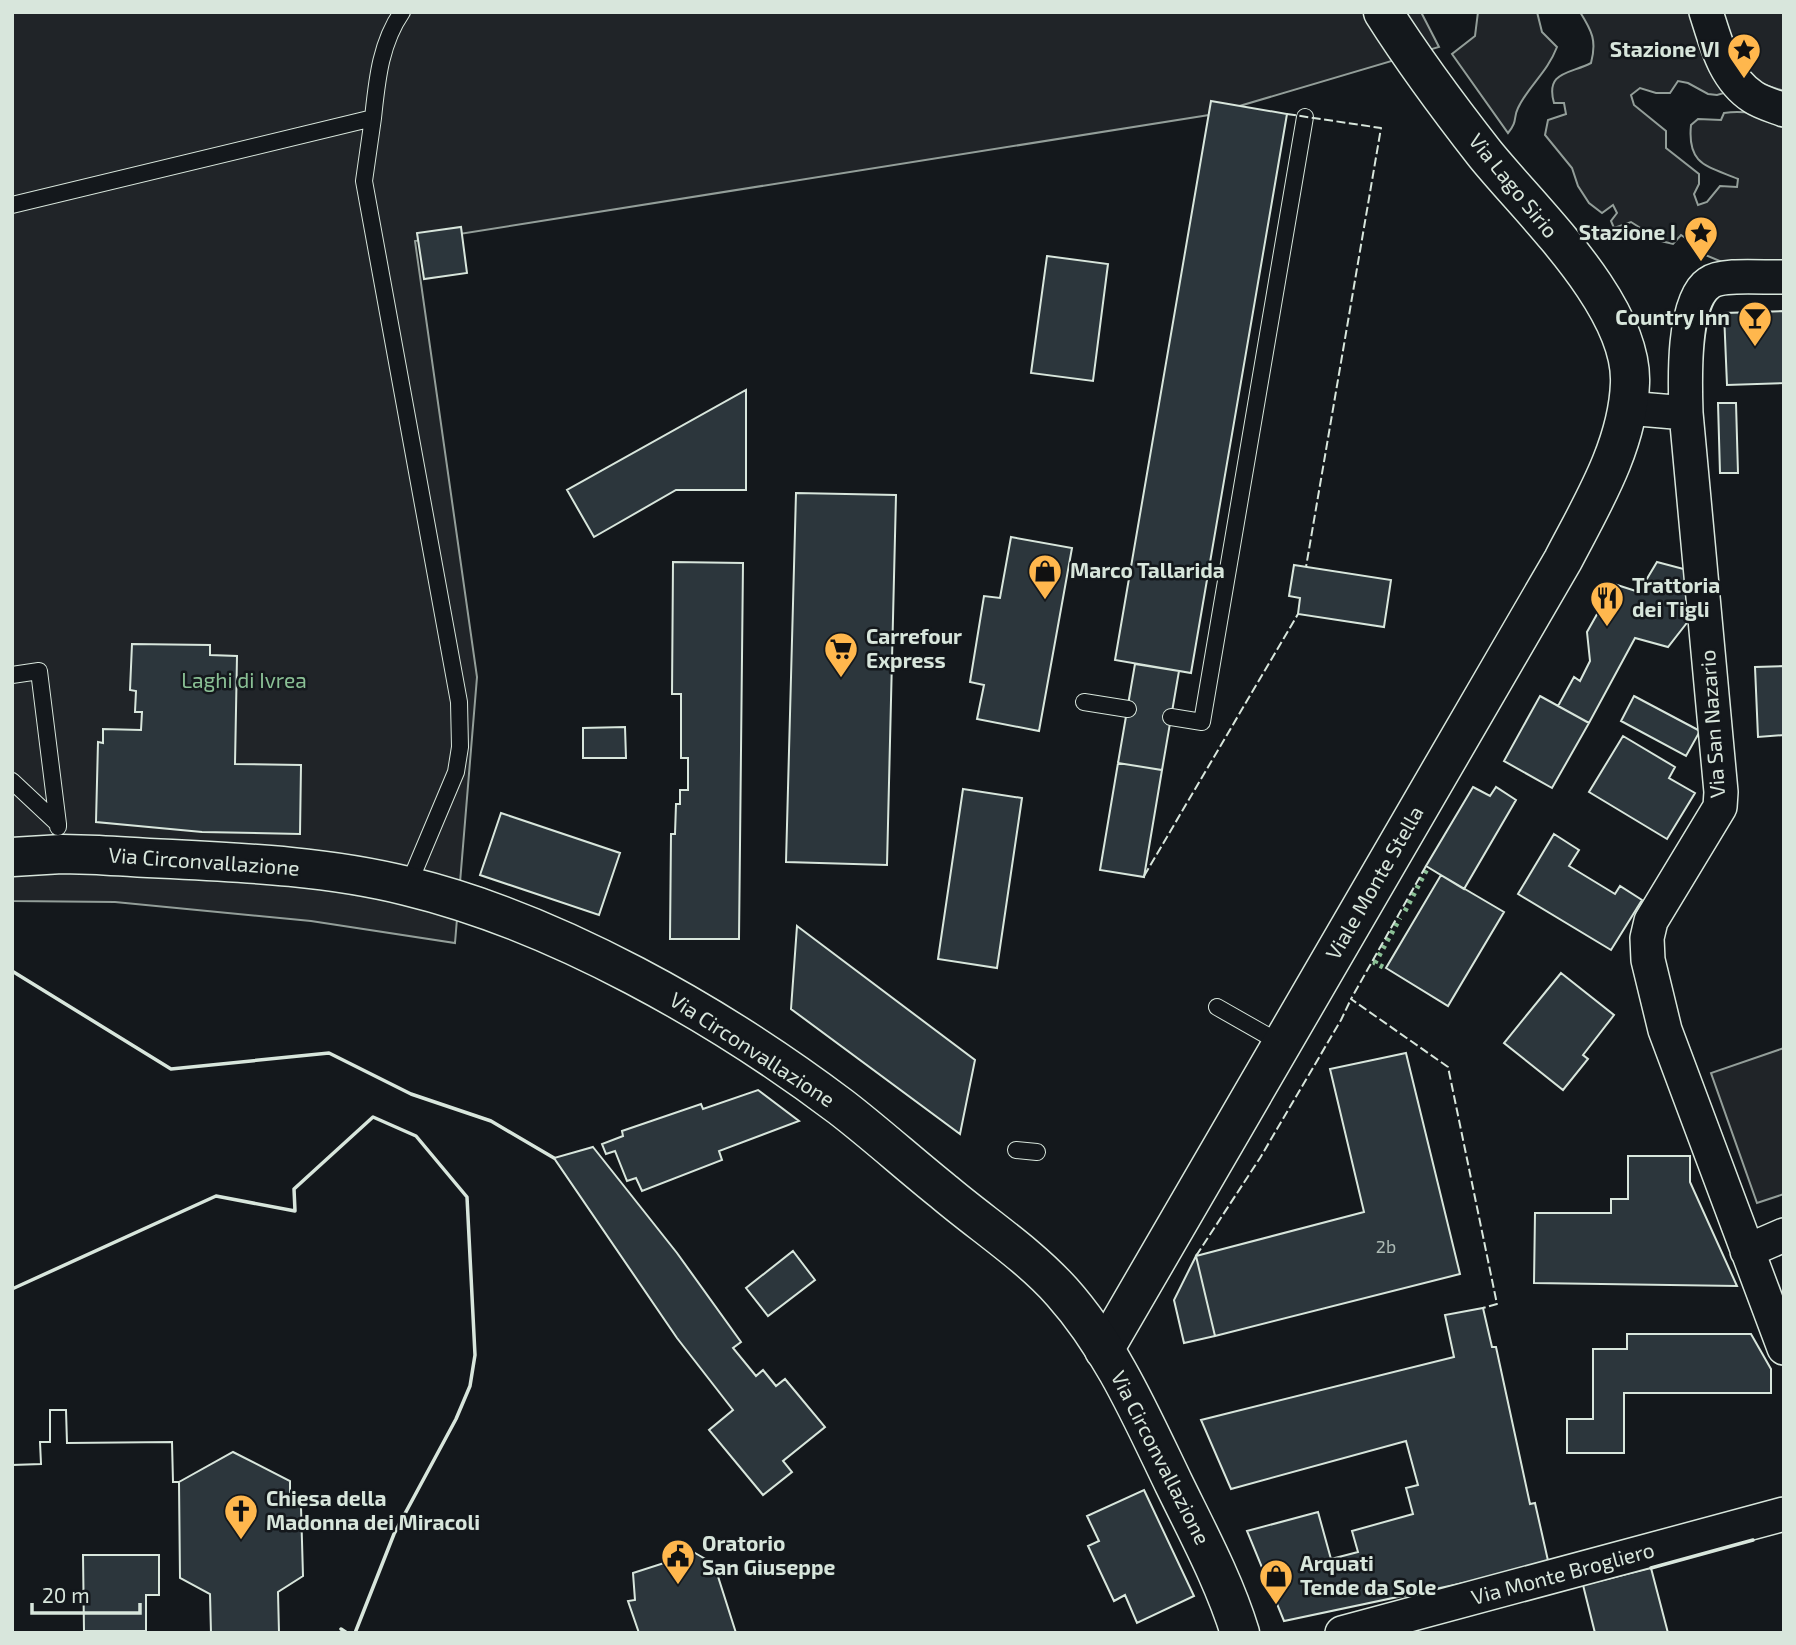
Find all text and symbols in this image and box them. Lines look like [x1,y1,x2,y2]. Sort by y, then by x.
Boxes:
place icon: Stazione VI [1725,31,1763,80]
place label: Stazione VI [1610,36,1720,61]
street label: Via Lago Sirio [1464,128,1564,242]
place icon: Stazione I [1682,214,1720,263]
place label: Stazione I [1579,219,1676,244]
bar icon: Country Inn [1736,299,1774,348]
place label: Country Inn [1615,304,1730,330]
shop icon: Marco Tallarida [1026,552,1064,601]
place label: Marco Tallarida [1070,557,1225,582]
place label: Trattoria dei Tigli [1632,572,1720,621]
restaurant icon: Trattoria dei Tigli [1588,579,1626,628]
place label: Carrefour Express [866,623,962,672]
supermarket icon: Carrefour Express [822,630,860,679]
street label: Via San Nazario [1694,649,1729,799]
park label: Laghi di Ivrea [181,667,307,692]
street label: Viale Monte Stella [1320,801,1428,963]
street label: Via Circonvallazione [108,841,301,880]
street label: Via Circonvallazione [666,986,840,1111]
house number: 2b [1376,1235,1396,1257]
street label: Via Circonvallazione [1107,1366,1216,1548]
place label: Chiesa della Madonna dei Miracoli [266,1485,480,1534]
church icon: Chiesa della Madonna dei Miracoli [222,1492,260,1541]
place label: Oratorio San Giuseppe [702,1530,835,1579]
street label: Via Monte Brogliero [1468,1536,1657,1609]
public building icon: Oratorio San Giuseppe [659,1537,697,1586]
place label: Arquati Tende da Sole [1300,1550,1437,1599]
shop icon: Arquati Tende da Sole [1257,1557,1295,1606]
scale bar [32,1572,140,1616]
text: 20 m [42,1582,90,1607]

